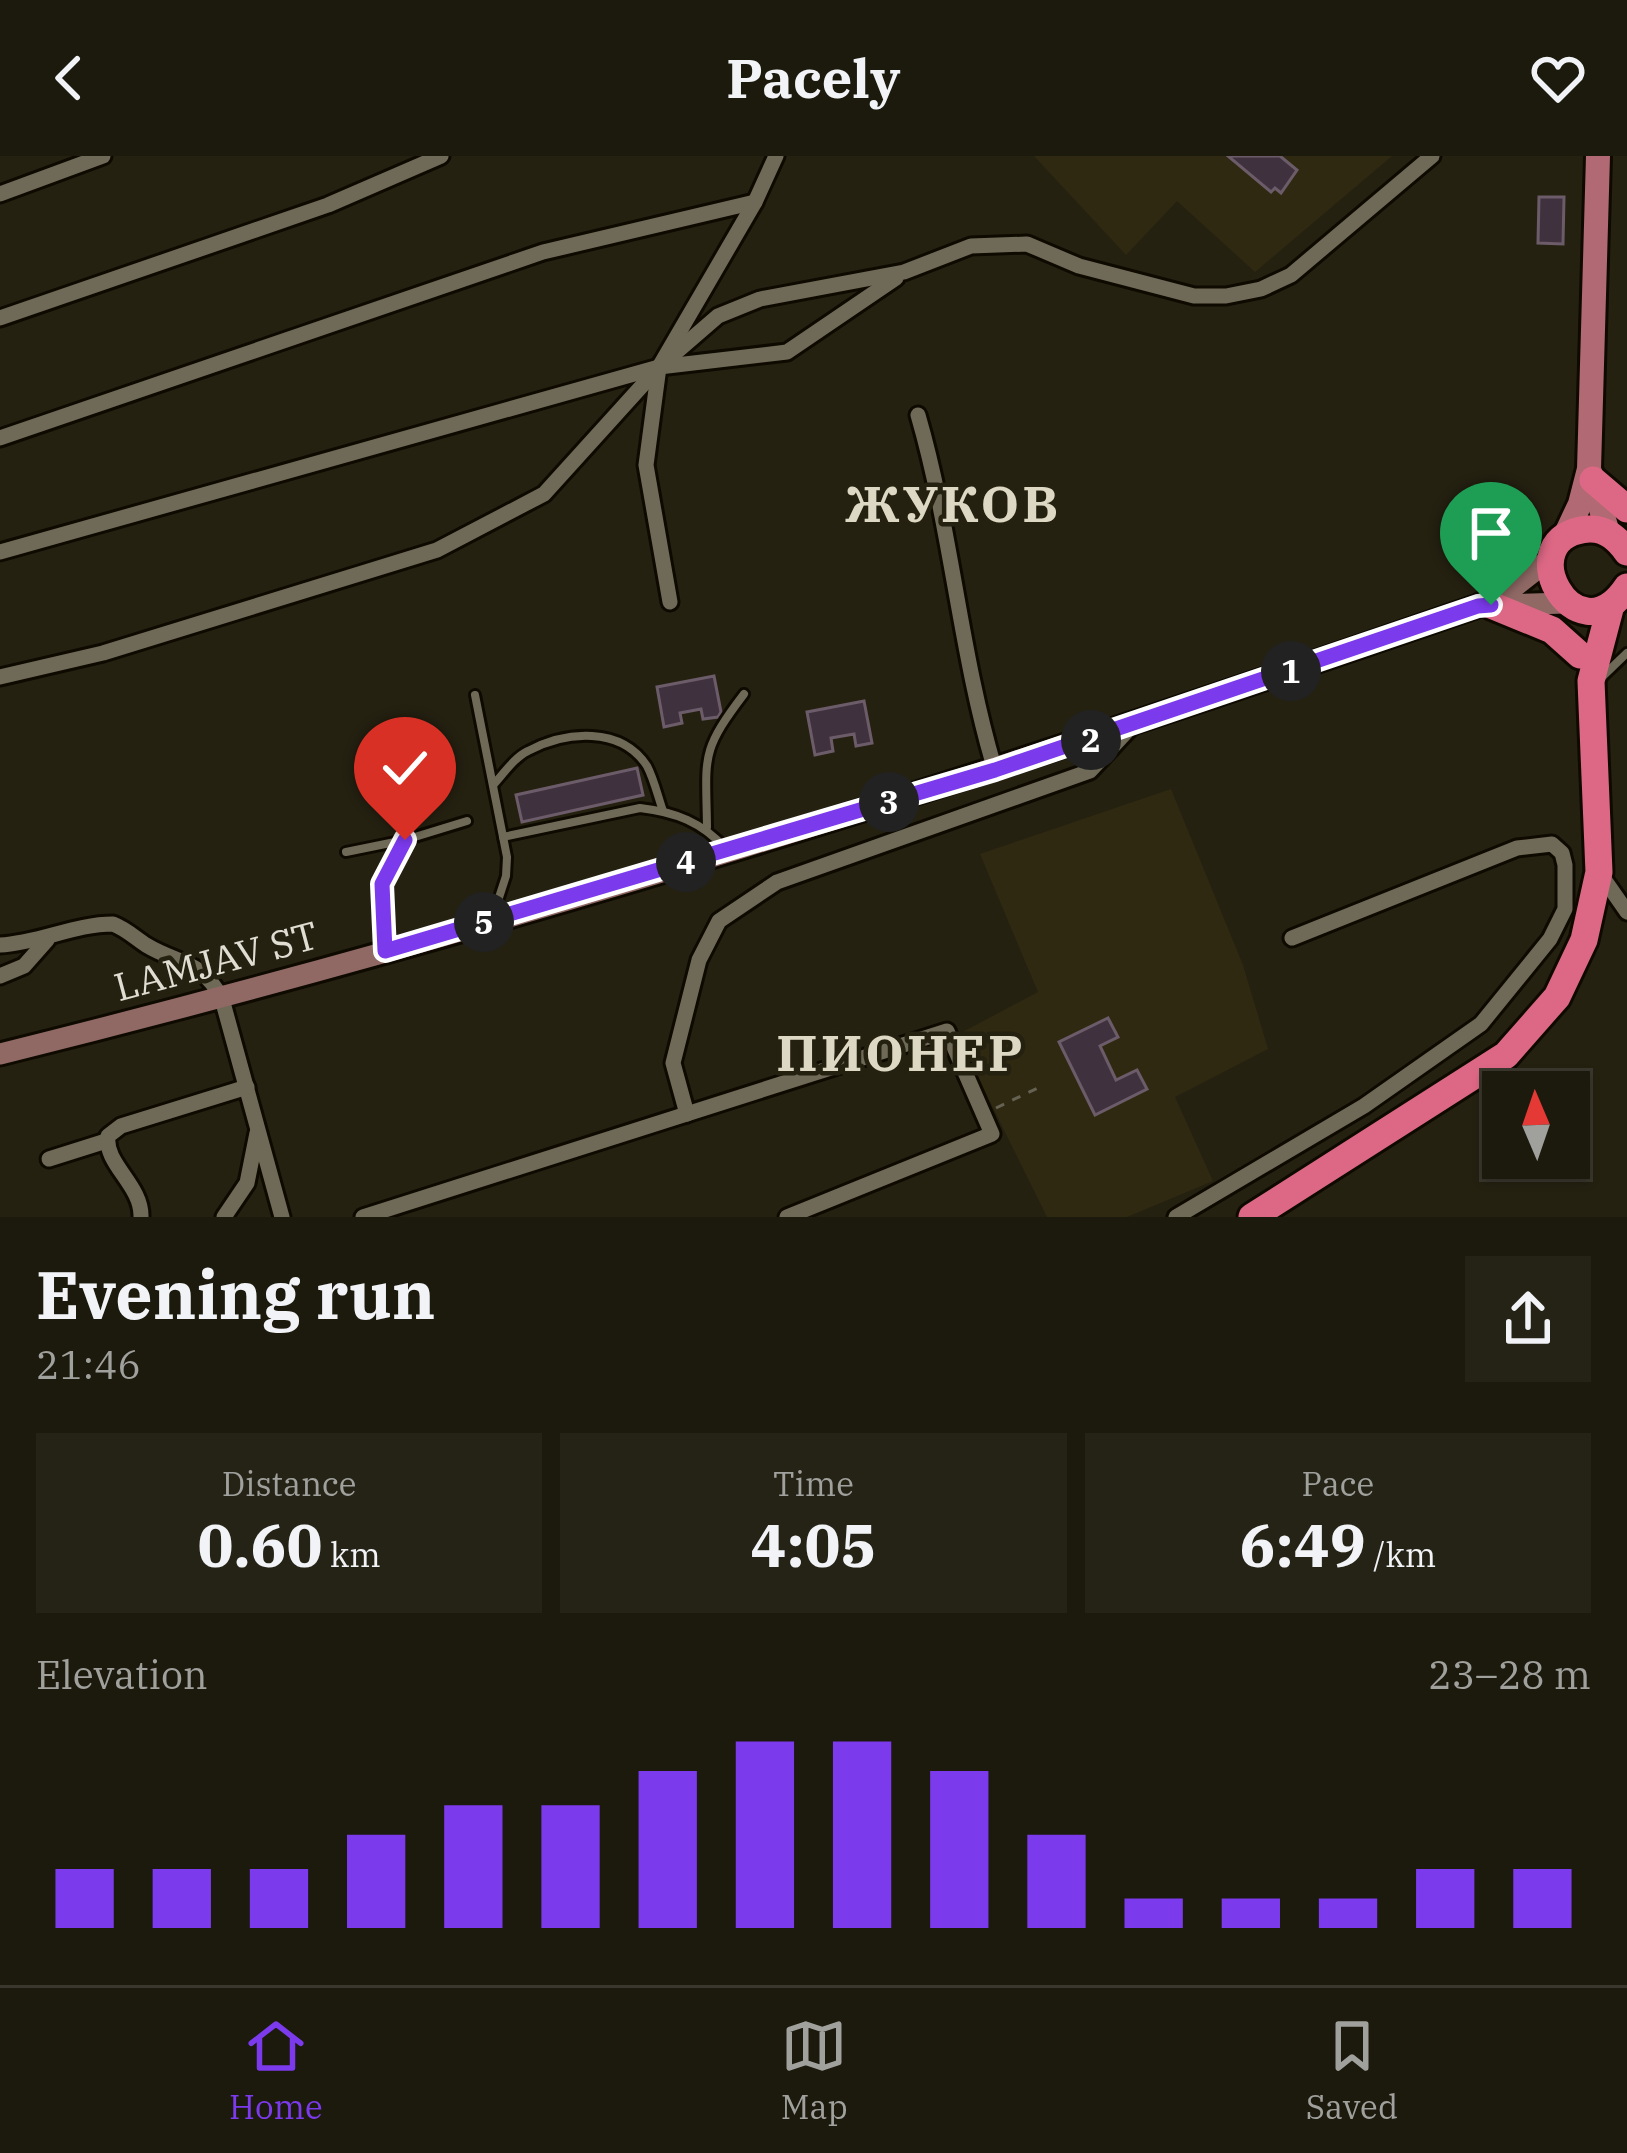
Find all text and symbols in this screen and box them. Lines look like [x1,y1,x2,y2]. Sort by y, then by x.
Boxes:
text: Pacely [726,43,901,113]
icon: back [36,45,102,111]
icon: heart [1525,45,1591,111]
district label: ЖУКОВ [845,470,1061,536]
pin [1440,482,1542,605]
icon: arrive [1458,500,1524,566]
pin: 1 [1261,641,1321,701]
text: 1 [1281,649,1301,692]
pin: 2 [1061,710,1121,770]
pin [354,717,456,840]
text: 2 [1081,718,1101,761]
icon: check [372,735,438,801]
pin: 3 [859,772,919,832]
text: 3 [879,780,899,823]
pin: 4 [656,832,716,892]
text: 4 [676,840,696,883]
pin: 5 [454,892,514,952]
text: 5 [474,900,494,943]
street label: LAMJAV ST [108,909,323,1012]
district label: ПИОНЕР [776,1019,1026,1085]
north arrow [1482,1071,1590,1179]
map controls [1482,1071,1590,1179]
text: Evening run [36,1251,435,1337]
button: share [1465,1256,1591,1382]
text: 21:46 [36,1339,141,1390]
text: Distance [222,1462,357,1505]
text: Time [773,1462,854,1505]
text: Pace [1302,1462,1374,1505]
text: 0.60 [198,1505,322,1584]
text: 4:05 [750,1505,877,1584]
text: 6:49 [1240,1505,1366,1584]
text: km [322,1533,381,1576]
text: /km [1366,1533,1436,1576]
text: Elevation [36,1649,208,1700]
text: 23–28 m [1428,1649,1591,1700]
tab: Home [229,2013,323,2128]
tab: Map [781,2013,848,2128]
tab: Saved [1306,2013,1398,2128]

